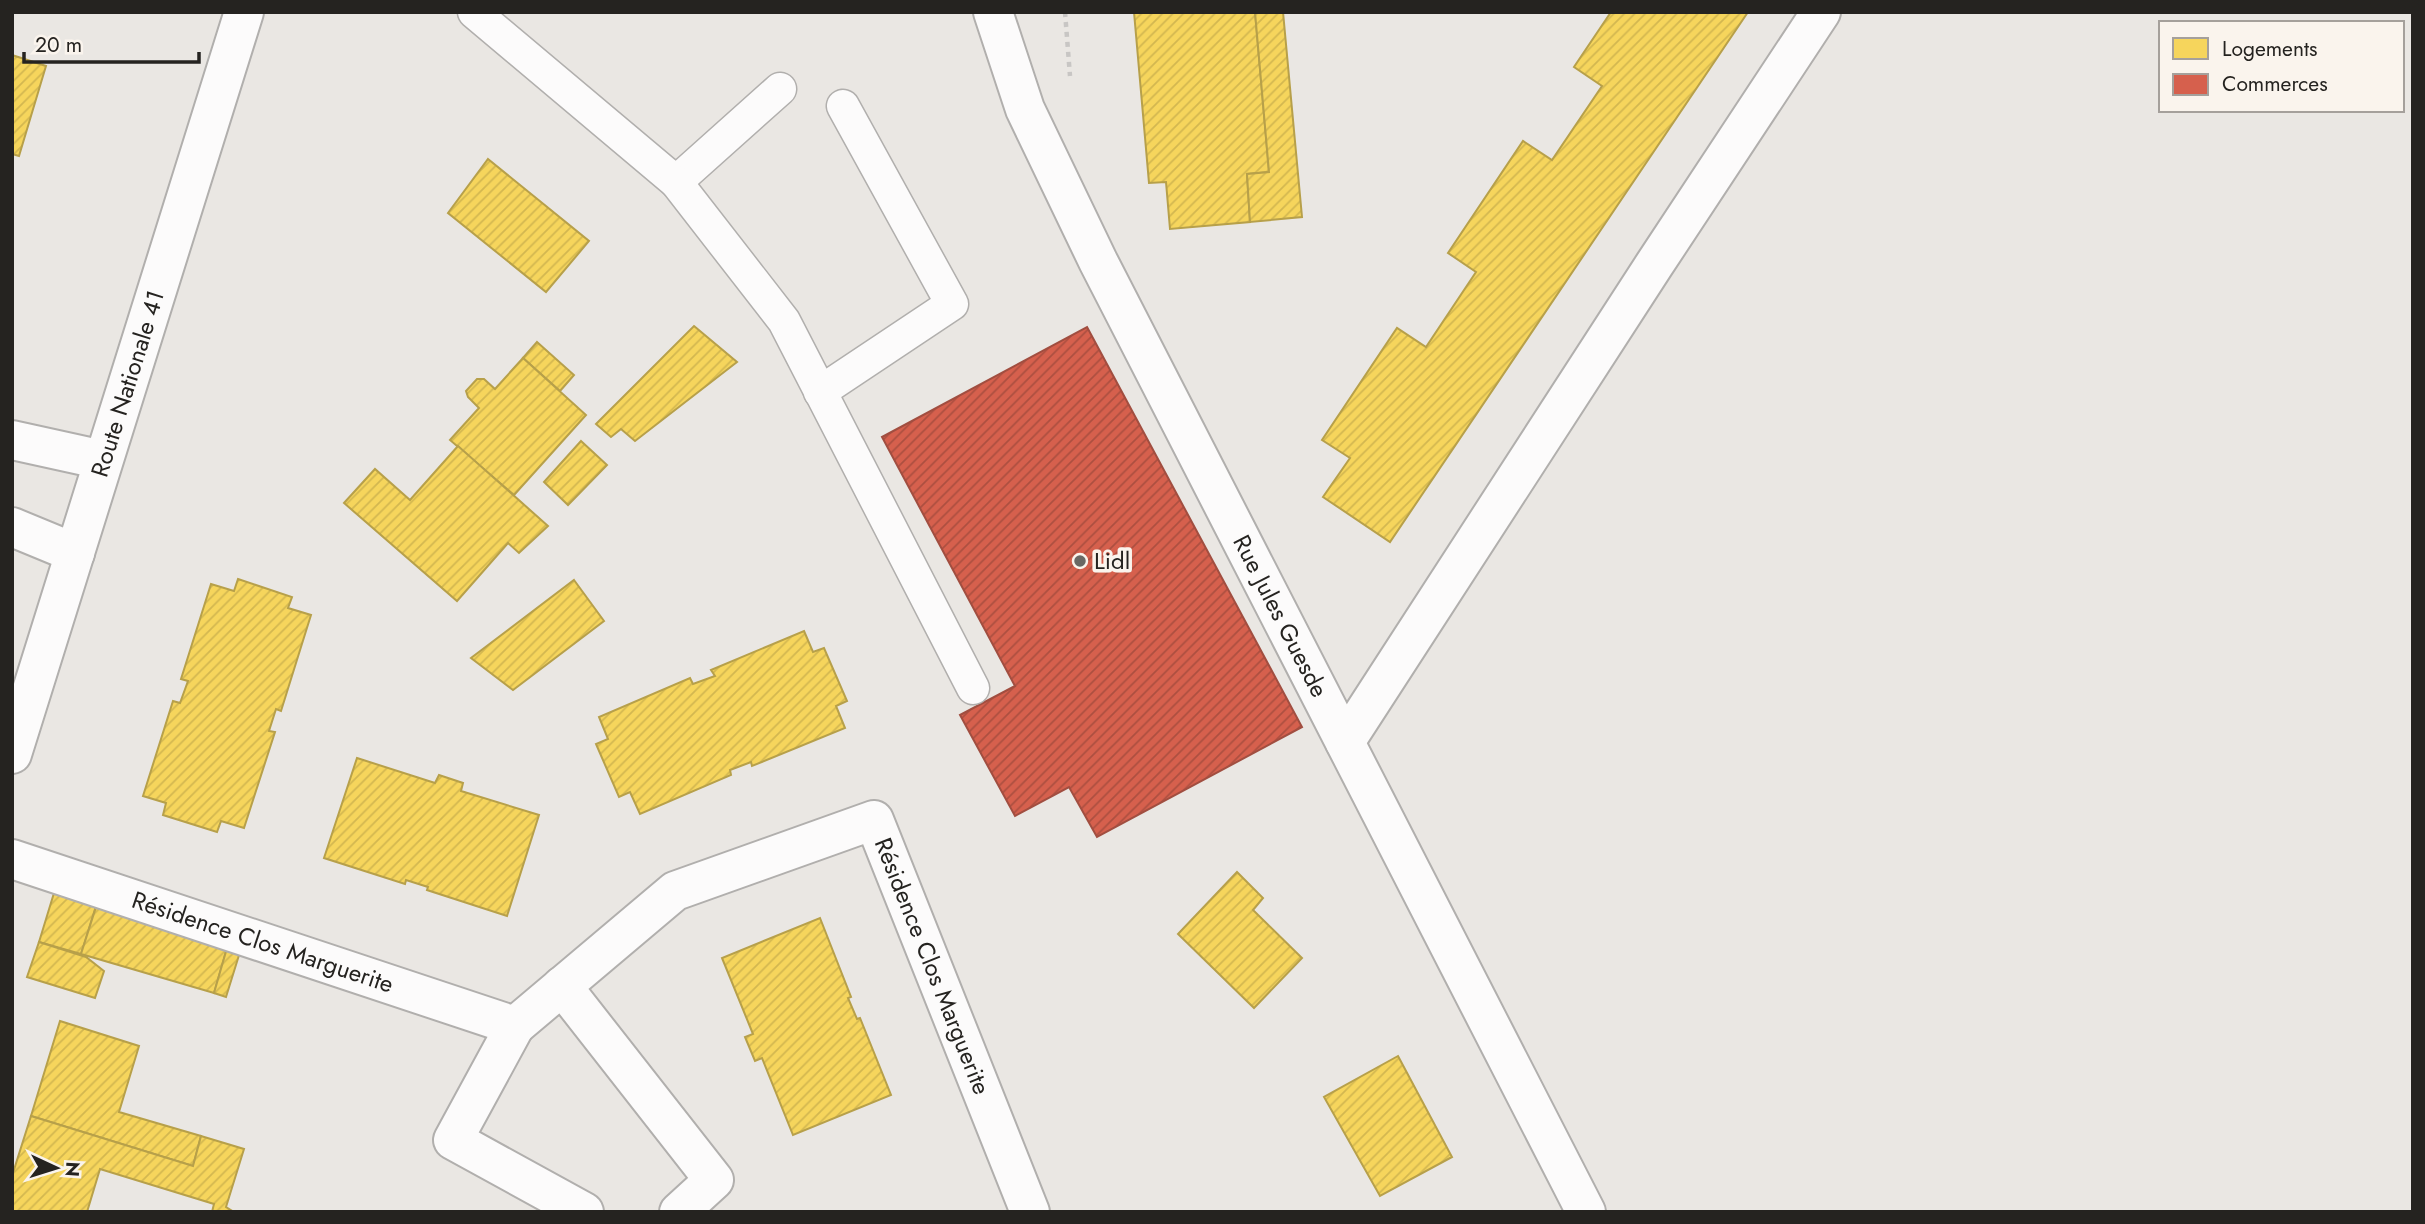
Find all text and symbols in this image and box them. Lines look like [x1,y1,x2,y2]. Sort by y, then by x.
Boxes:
scale bar [24,21,200,65]
legend [2159,21,2404,112]
text: 20 m [35,30,82,60]
text: Logements [2222,34,2317,64]
text: Commerces [2222,69,2328,99]
street label: Route Nationale 41 [82,286,173,481]
street label: Rue Jules Guesde [1224,529,1337,703]
place label: Lidl [1094,543,1130,578]
marker: Lidl [1072,553,1088,569]
street label: Résidence Clos Marguerite [866,832,1000,1100]
street label: Résidence Clos Marguerite [127,882,398,1001]
north arrow [21,1133,91,1203]
text: N [58,1161,86,1178]

